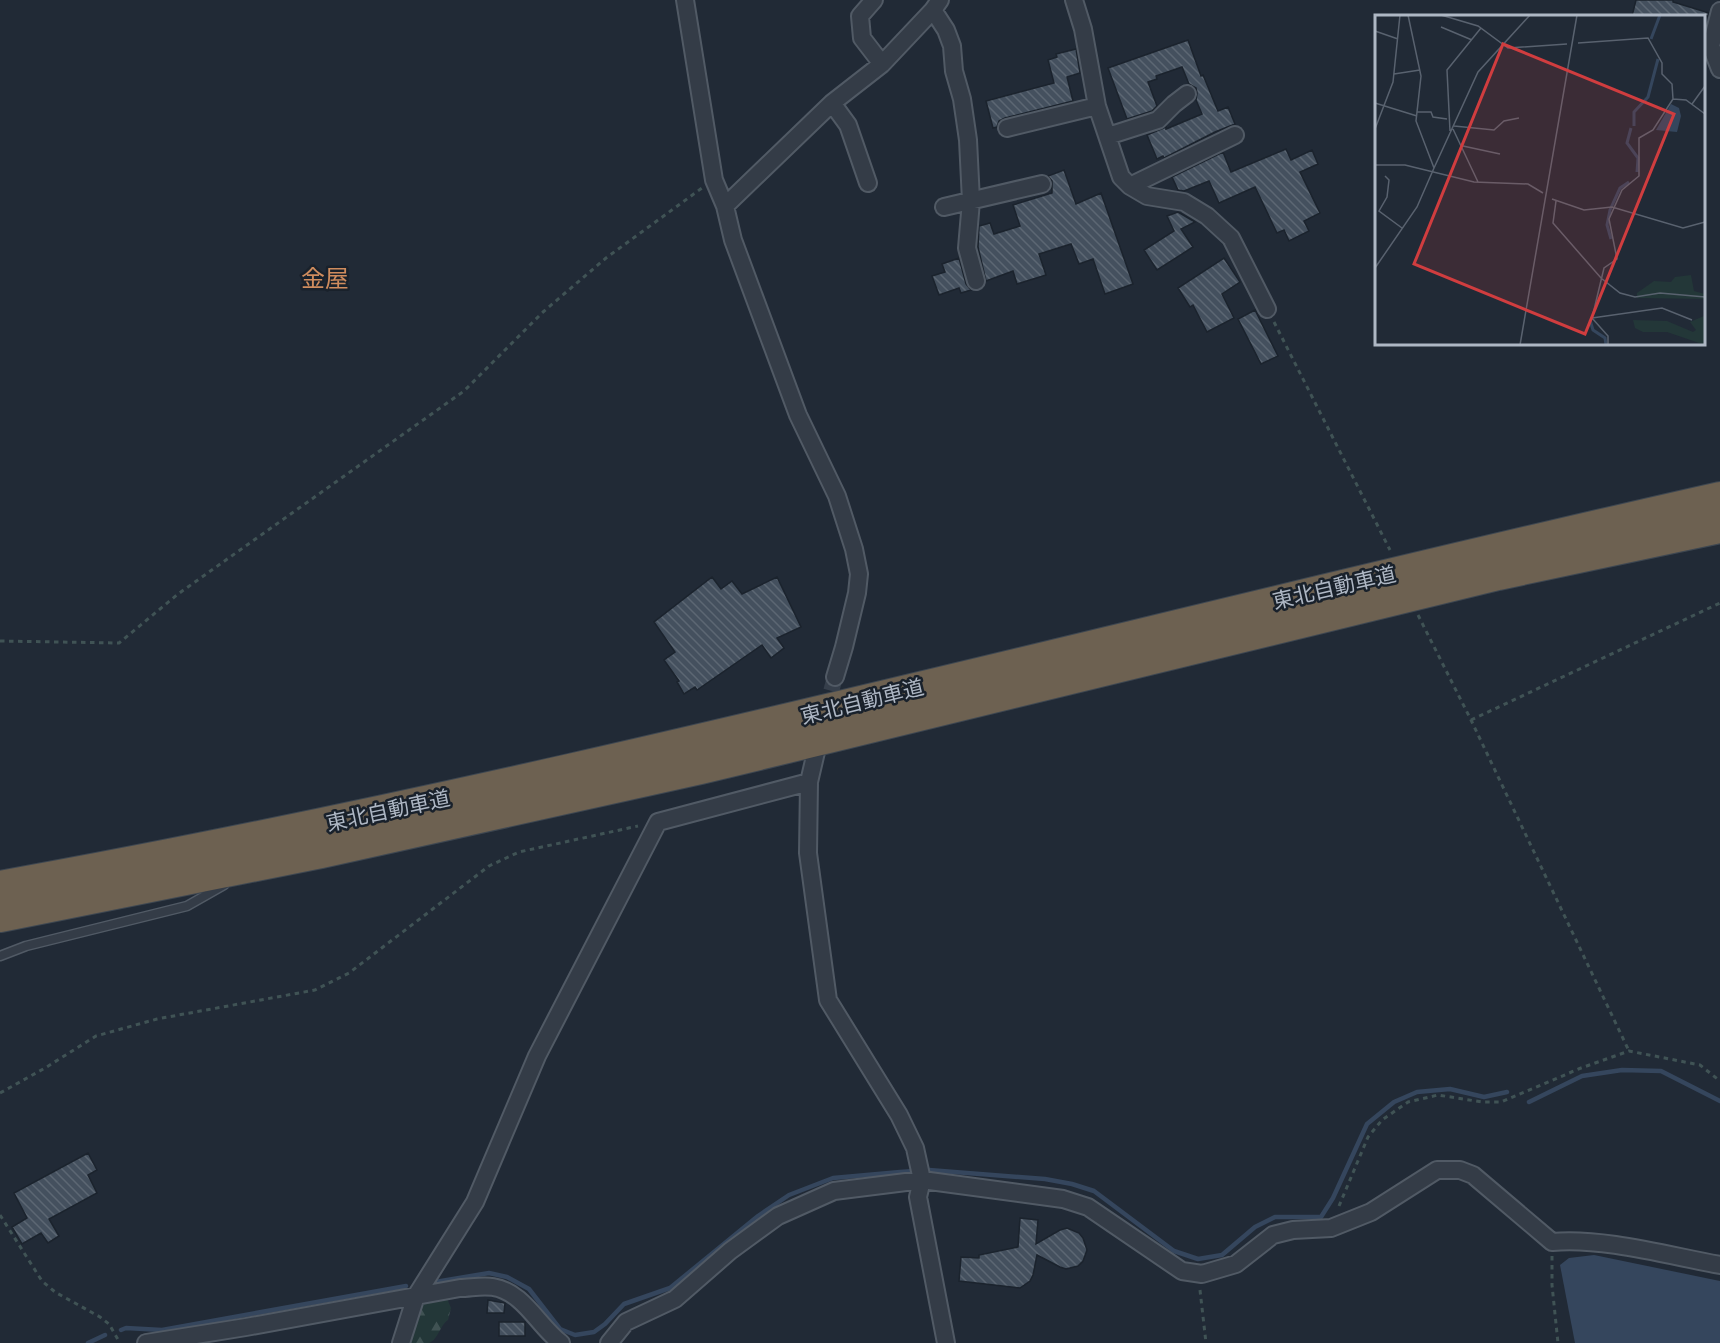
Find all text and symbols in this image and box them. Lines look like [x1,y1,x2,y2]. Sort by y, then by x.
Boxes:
inset map [1375,15,1705,345]
district label: 金屋 [301,261,349,294]
street label: 東北自動車道 [1269,559,1399,615]
street label: 東北自動車道 [797,672,927,730]
street label: 東北自動車道 [323,783,453,837]

